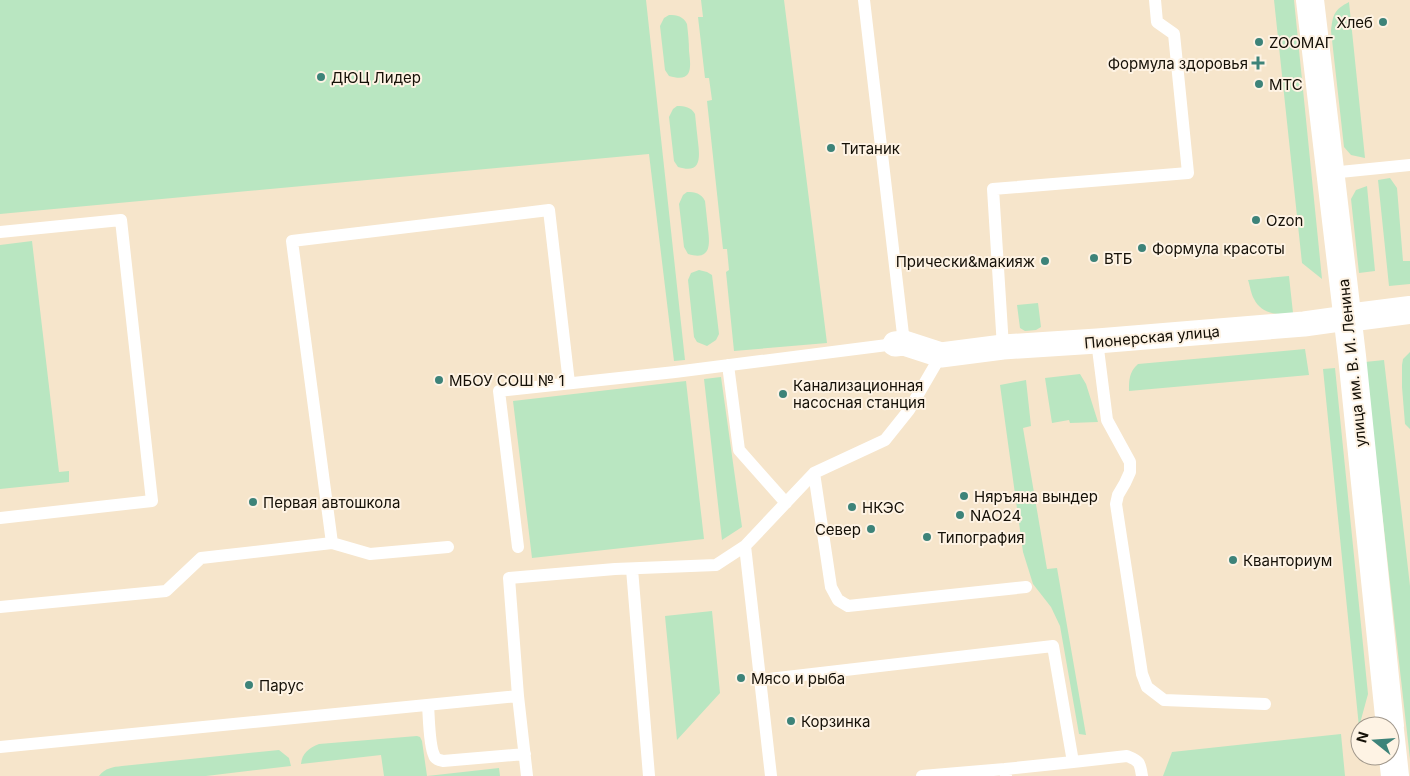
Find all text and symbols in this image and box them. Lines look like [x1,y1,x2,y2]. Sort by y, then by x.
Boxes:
place label: Хлеб [1337,13,1373,32]
marker: Хлеб [1377,16,1389,28]
place label: ZOOМАГ [1269,33,1333,52]
marker: ZOOМАГ [1253,36,1265,48]
place label: Формула здоровья [1108,54,1248,73]
marker: Формула здоровья [1252,57,1264,69]
place label: ДЮЦ Лидер [331,68,421,87]
marker: ДЮЦ Лидер [315,71,327,83]
place label: МТС [1269,75,1303,94]
marker: МТС [1253,78,1265,90]
place label: Титаник [841,139,900,158]
marker: Титаник [825,142,837,154]
place label: Ozon [1266,211,1303,230]
marker: Ozon [1250,214,1262,226]
place label: Формула красоты [1152,239,1285,258]
marker: Формула красоты [1136,242,1148,254]
place label: ВТБ [1104,249,1132,268]
place label: Прически&макияж [896,252,1035,271]
marker: ВТБ [1088,252,1100,264]
marker: Прически&макияж [1039,255,1051,267]
street label: улица им. В. И. Ленина [1334,278,1370,448]
street label: Пионерская улица [1083,322,1221,352]
place label: МБОУ СОШ № 1 [449,371,565,390]
marker: МБОУ СОШ № 1 [433,374,445,386]
place label: Канализационная насосная станция [793,376,925,412]
marker: Канализационная насосная станция [777,388,789,400]
place label: Няръяна вындер [974,487,1098,506]
marker: Няръяна вындер [958,490,970,502]
place label: Первая автошкола [263,493,400,512]
marker: Первая автошкола [247,496,259,508]
place label: НКЭС [862,498,905,517]
marker: НКЭС [846,501,858,513]
place label: NAO24 [970,506,1021,525]
marker: NAO24 [954,509,966,521]
place label: Север [815,520,861,539]
marker: Север [865,523,877,535]
place label: Типография [937,528,1025,547]
marker: Типография [921,531,933,543]
place label: Кванториум [1243,551,1332,570]
marker: Кванториум [1227,554,1239,566]
place label: Мясо и рыба [751,669,845,688]
marker: Мясо и рыба [735,672,747,684]
place label: Парус [259,676,304,695]
marker: Парус [243,679,255,691]
place label: Корзинка [801,712,870,731]
marker: Корзинка [785,715,797,727]
north arrow [1350,716,1400,766]
text: N [1352,729,1372,745]

